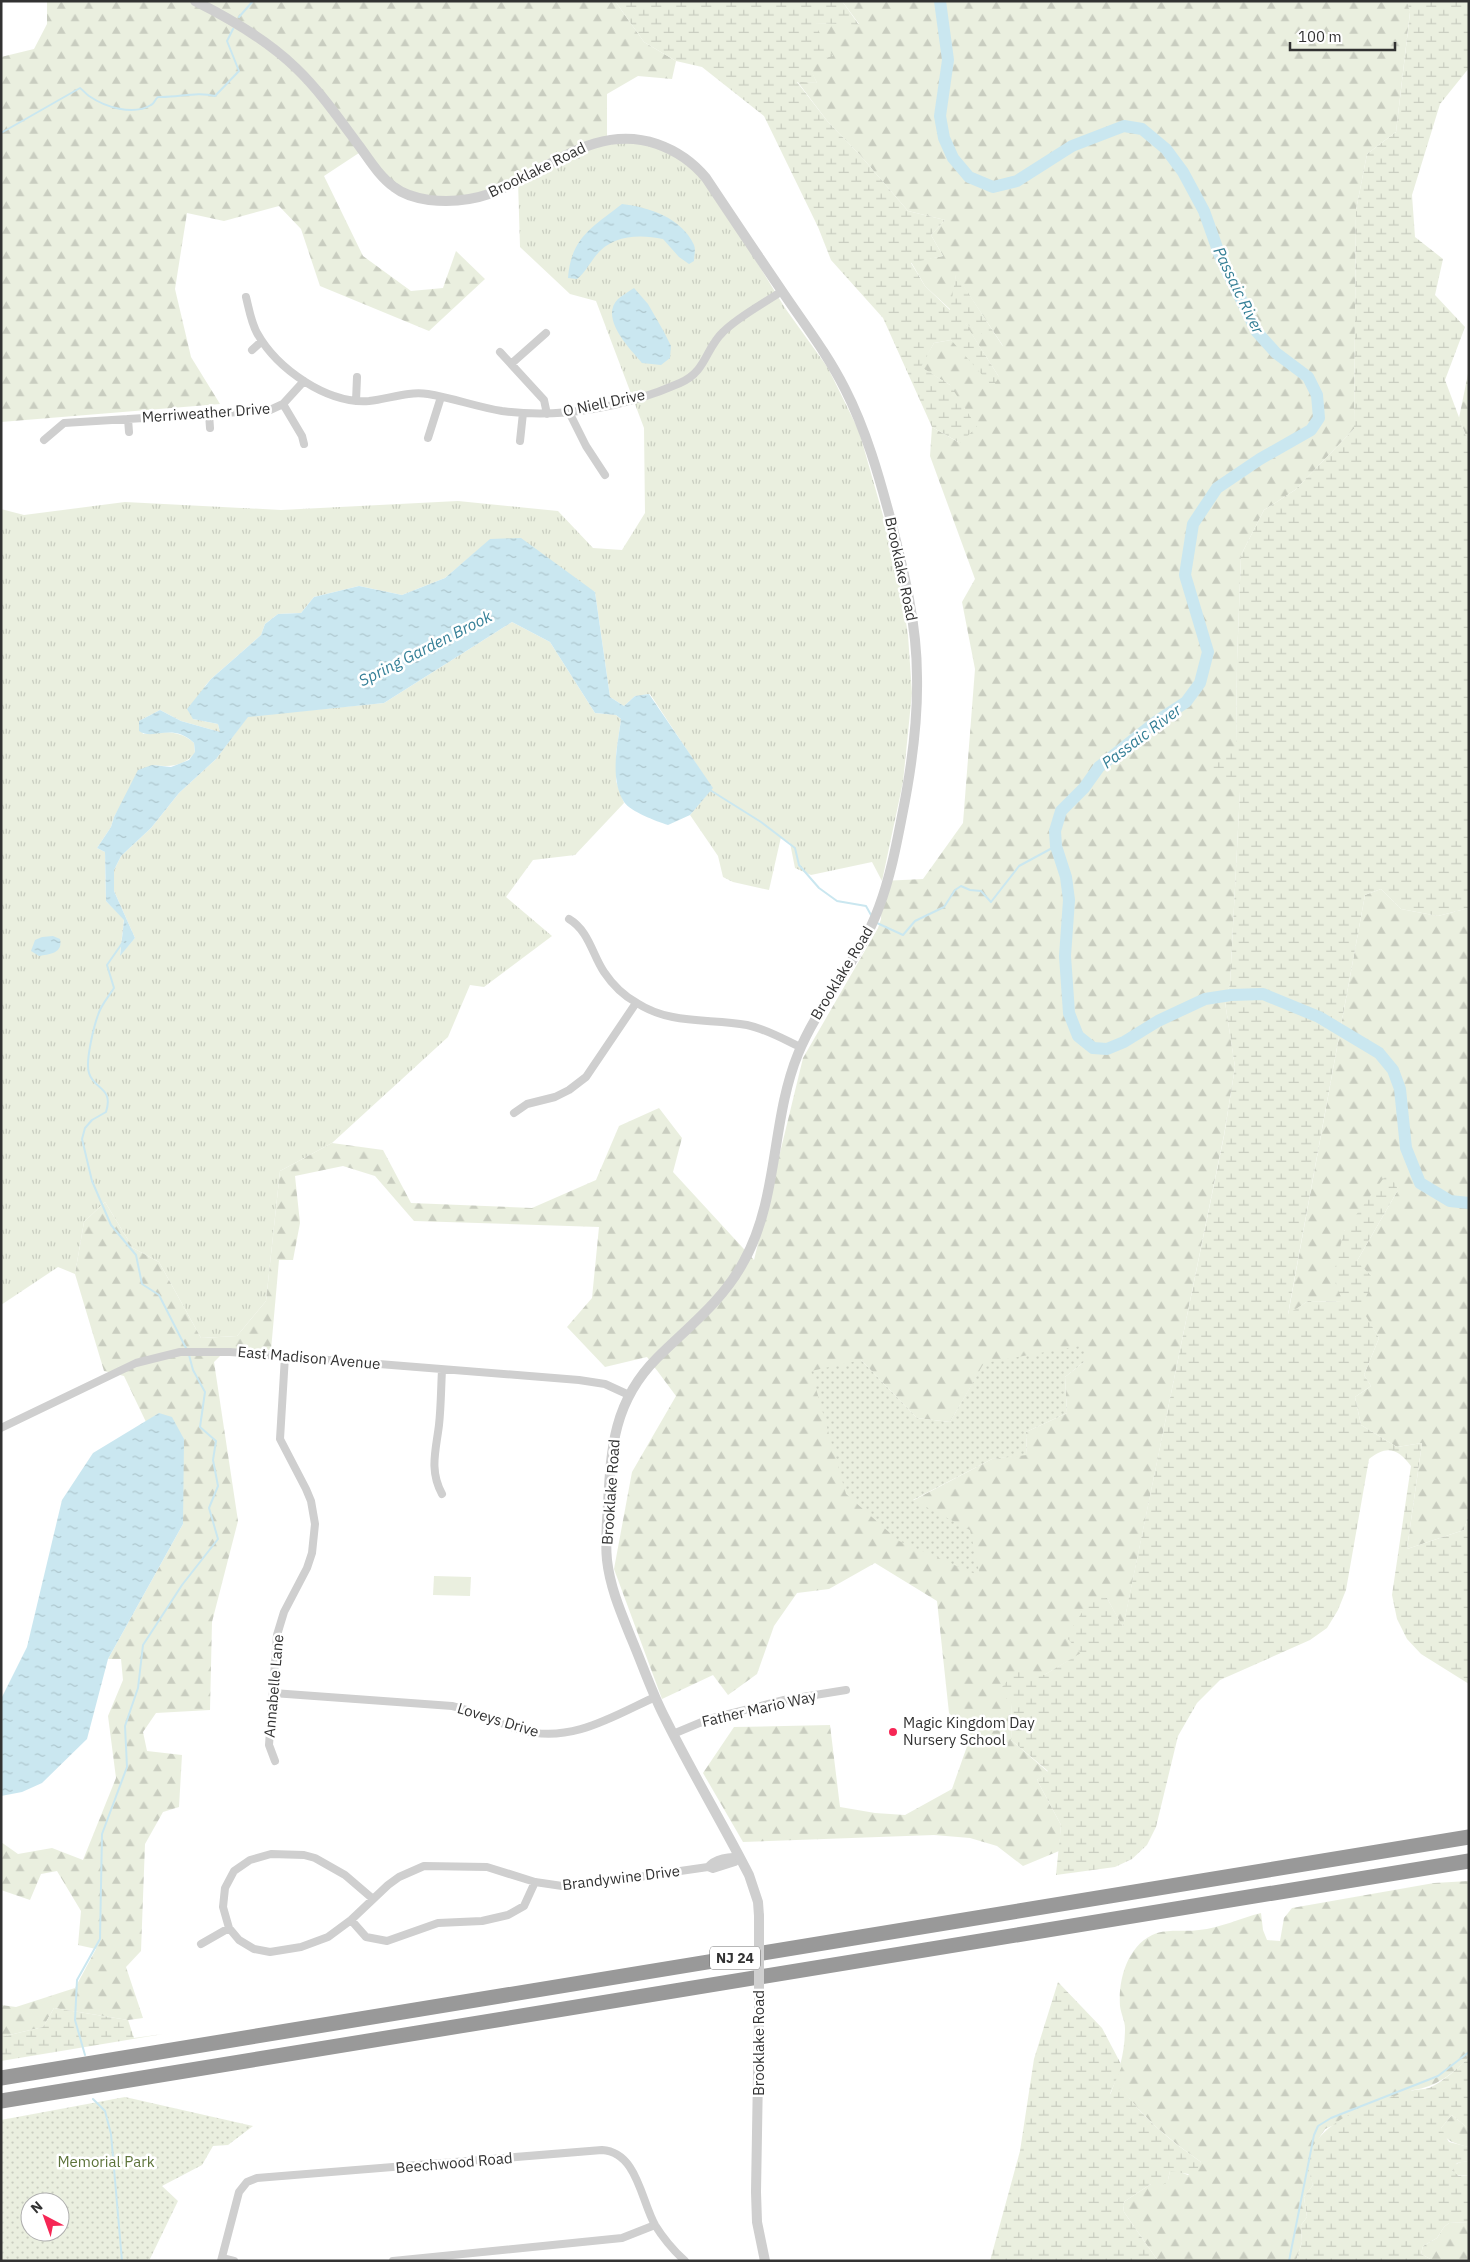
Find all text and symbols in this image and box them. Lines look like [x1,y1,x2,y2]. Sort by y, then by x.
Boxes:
scale bar [1290,20,1395,52]
text: 100 m [1298,27,1342,46]
street label: Brooklake Road [485,138,589,201]
water label: Passaic River [1209,243,1269,338]
street label: O Niell Drive [561,385,647,420]
street label: Merriweather Drive [141,399,271,426]
street label: Brooklake Road [881,515,922,623]
water label: Spring Garden Brook [355,605,496,690]
water label: Passaic River [1097,699,1186,772]
street label: Brooklake Road [806,922,877,1023]
street label: East Madison Avenue [237,1342,381,1373]
street label: Brooklake Road [597,1438,624,1545]
street label: Annabelle Lane [260,1633,287,1738]
street label: Father Mario Way [700,1686,818,1731]
street label: Loveys Drive [455,1698,541,1741]
place label: Magic Kingdom Day Nursery School [903,1713,1035,1749]
marker: Magic Kingdom Day Nursery School [887,1726,899,1738]
street label: Brandywine Drive [561,1861,681,1894]
road number: NJ 24 [710,1946,760,1970]
street label: Brooklake Road [749,1990,768,2096]
street label: Beechwood Road [395,2148,513,2177]
park label: Memorial Park [57,2152,155,2171]
north arrow [20,2192,70,2242]
text: N [27,2197,46,2217]

